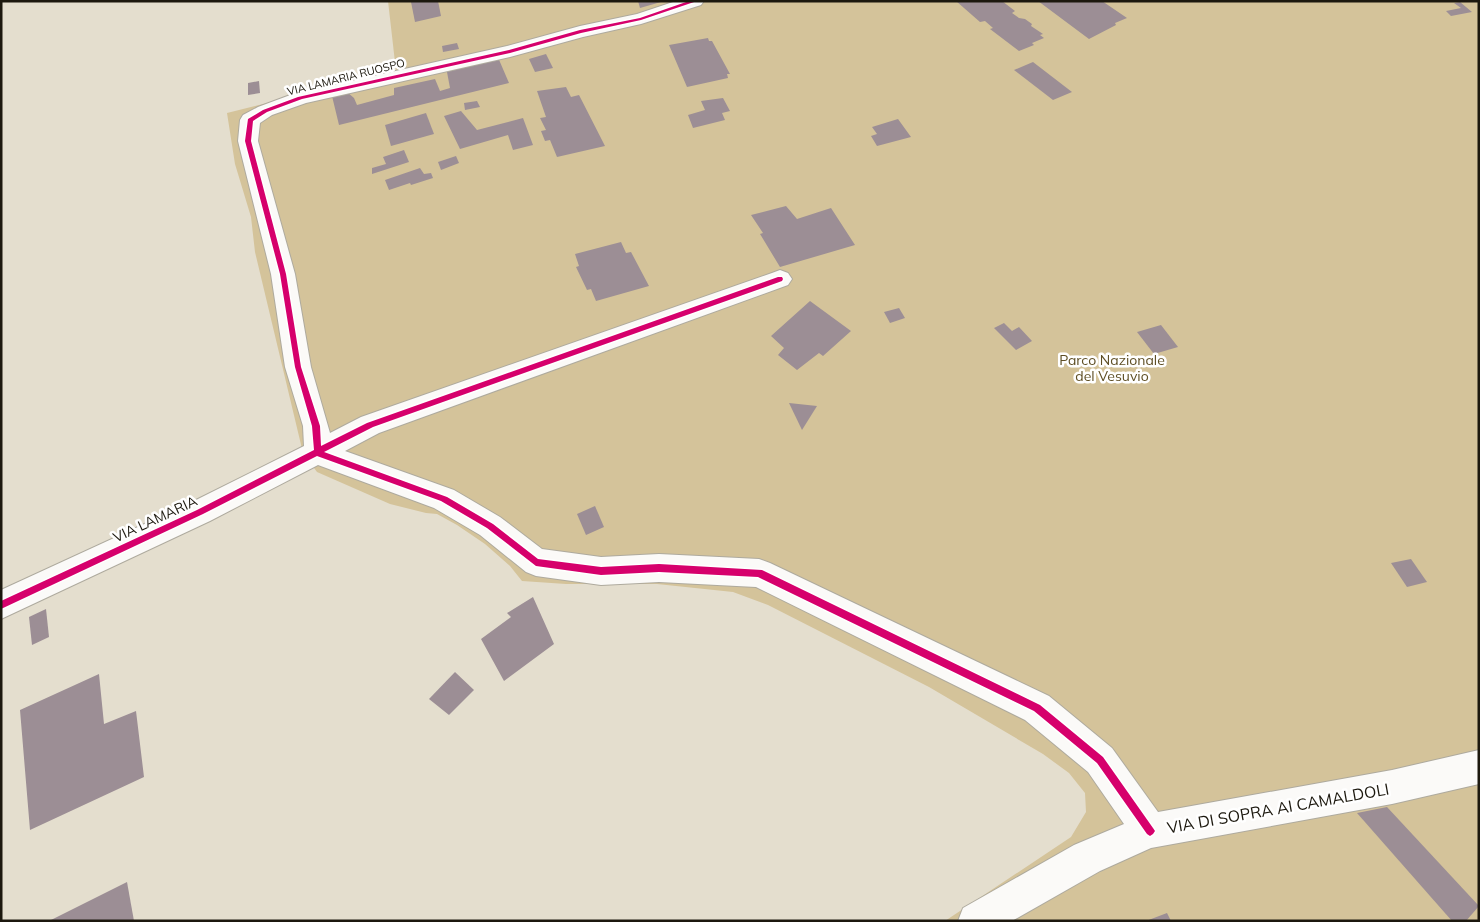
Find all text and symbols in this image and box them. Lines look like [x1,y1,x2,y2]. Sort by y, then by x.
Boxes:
street label: VIA LAMARIA RUOSPO [286,56,406,98]
park label: Parco Nazionale del Vesuvio [1059,351,1165,385]
street label: VIA LAMARIA [110,491,201,546]
street label: VIA DI SOPRA AI CAMALDOLI [1165,779,1391,837]

